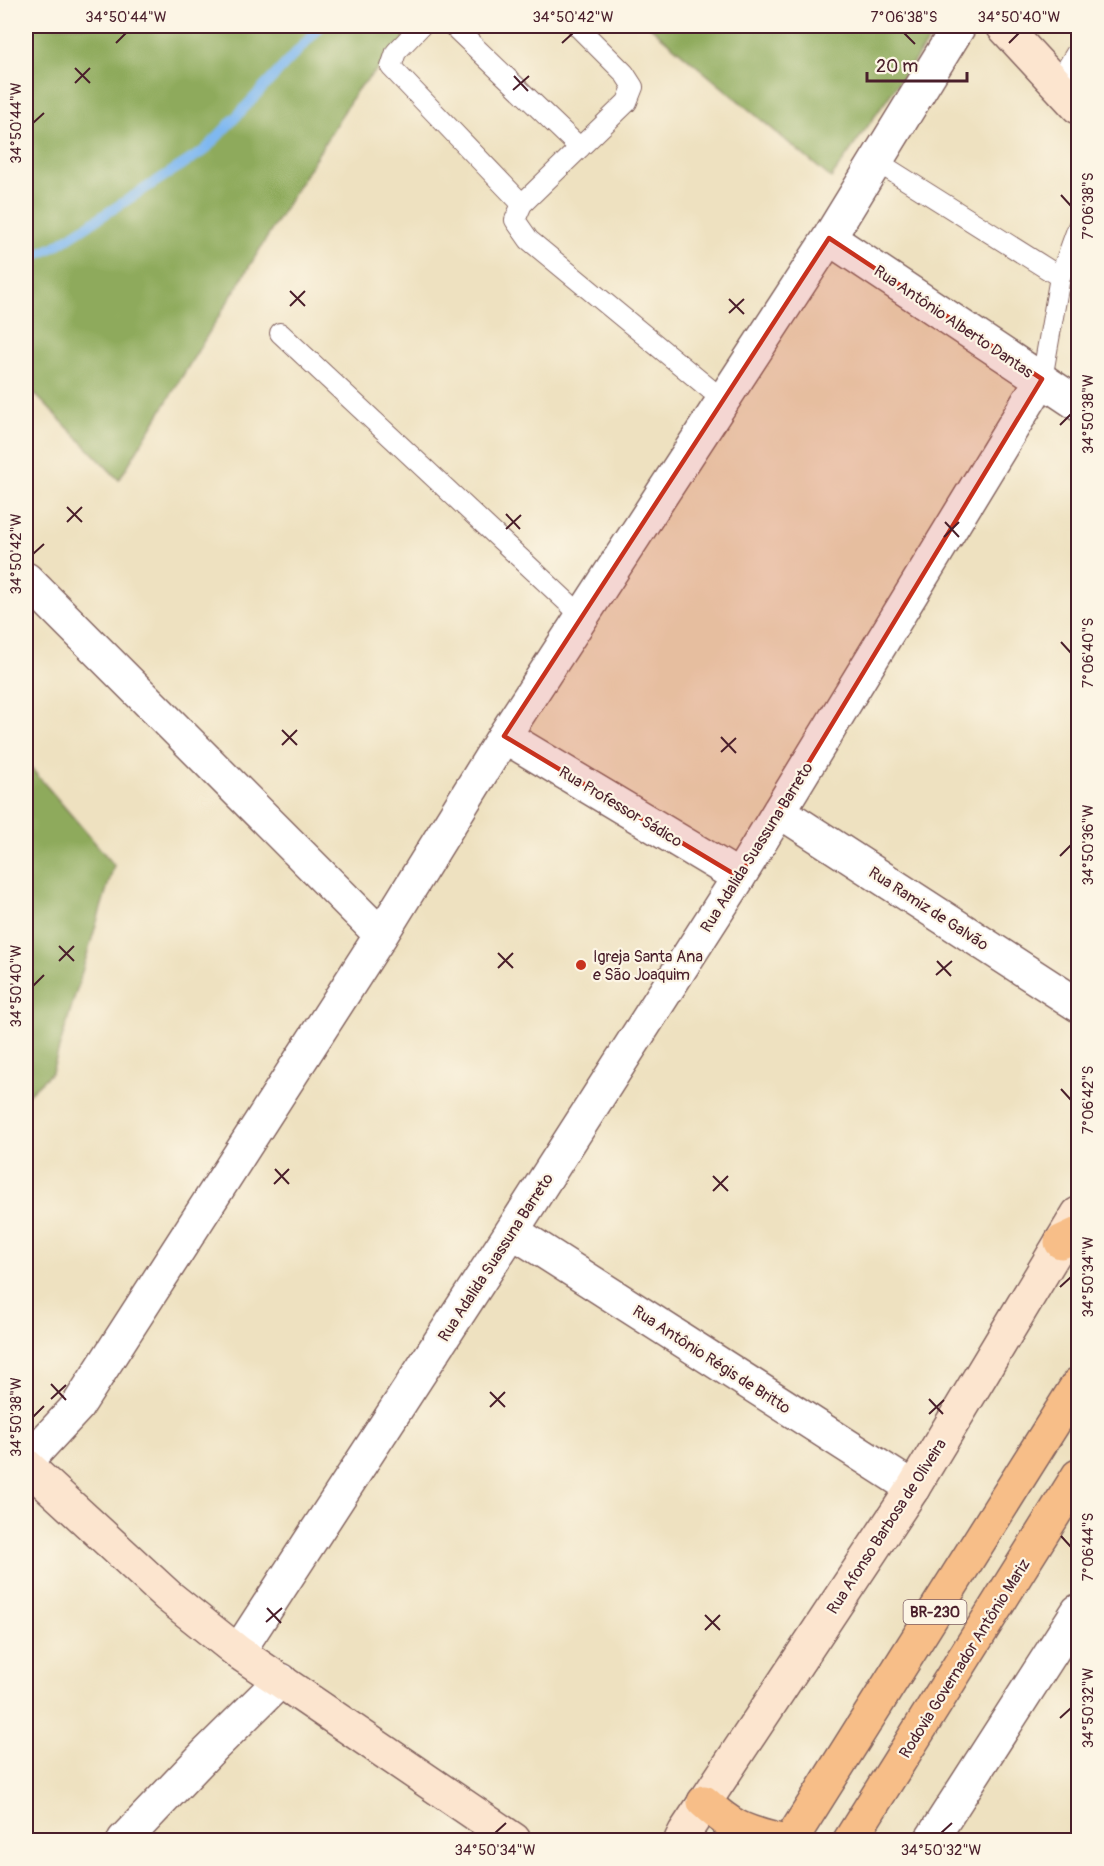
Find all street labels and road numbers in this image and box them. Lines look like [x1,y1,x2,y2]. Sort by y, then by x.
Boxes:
street label: Rua Antônio Alberto Dantas [870,261,1037,383]
street label: Rua Adalida Suassuna Barreto [696,759,818,936]
street label: Rua Professor Sádico [555,762,686,852]
street label: Rua Ramiz de Galvão [865,863,993,955]
street label: Rua Adalida Suassuna Barreto [434,1169,558,1345]
street label: Rua Antônio Régis de Britto [629,1301,795,1419]
street label: Rua Afonso Barbosa de Oliveira [823,1435,951,1618]
street label: Rodovia Governador Antônio Mariz [895,1555,1035,1762]
road number: BR-230 [904,1600,966,1624]

